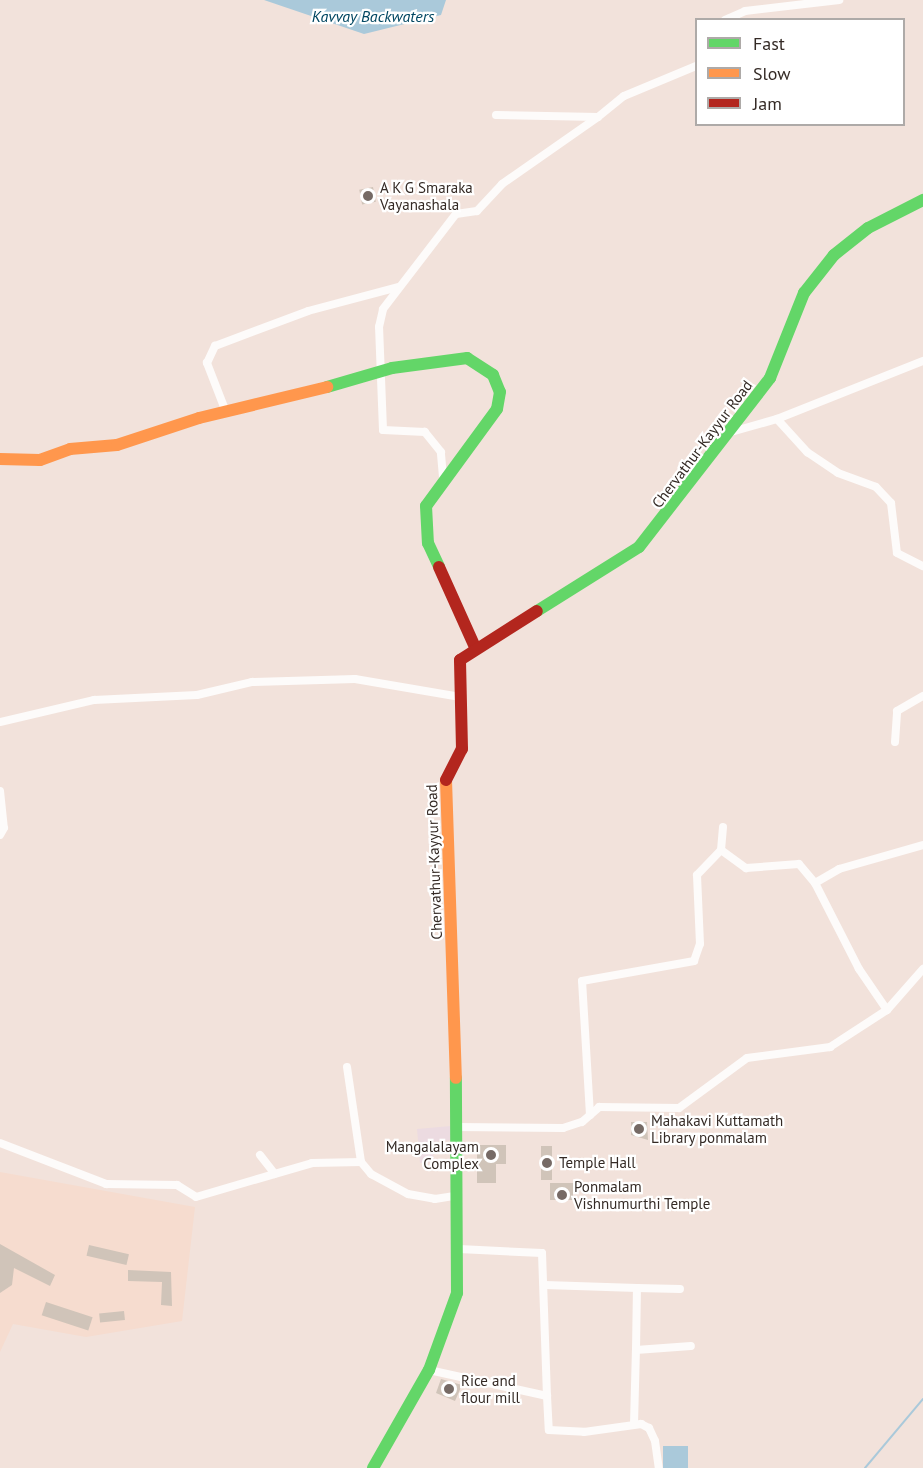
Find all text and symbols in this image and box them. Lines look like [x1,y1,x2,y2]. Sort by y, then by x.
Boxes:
water label: Kavvay Backwaters [311,6,435,26]
legend [695,18,905,126]
text: Fast [753,32,785,55]
text: Slow [753,62,791,85]
text: Jam [753,92,782,115]
place label: A K G Smaraka Vayanashala [380,178,474,213]
marker: A K G Smaraka Vayanashala [361,189,375,203]
street label: Chervathur-Kayyur Road [648,377,756,511]
street label: Chervathur-Kayyur Road [422,784,446,940]
place label: Mahakavi Kuttamath Library ponmalam [651,1111,783,1146]
marker: Mahakavi Kuttamath Library ponmalam [632,1122,646,1136]
place label: Mangalalayam Complex [386,1137,479,1172]
marker: Mangalalayam Complex [484,1148,498,1162]
place label: Temple Hall [559,1154,636,1172]
marker: Temple Hall [540,1156,554,1170]
place label: Ponmalam Vishnumurthi Temple [574,1177,711,1212]
marker: Ponmalam Vishnumurthi Temple [555,1188,569,1202]
place label: Rice and flour mill [461,1371,520,1406]
marker: Rice and flour mill [442,1382,456,1396]

